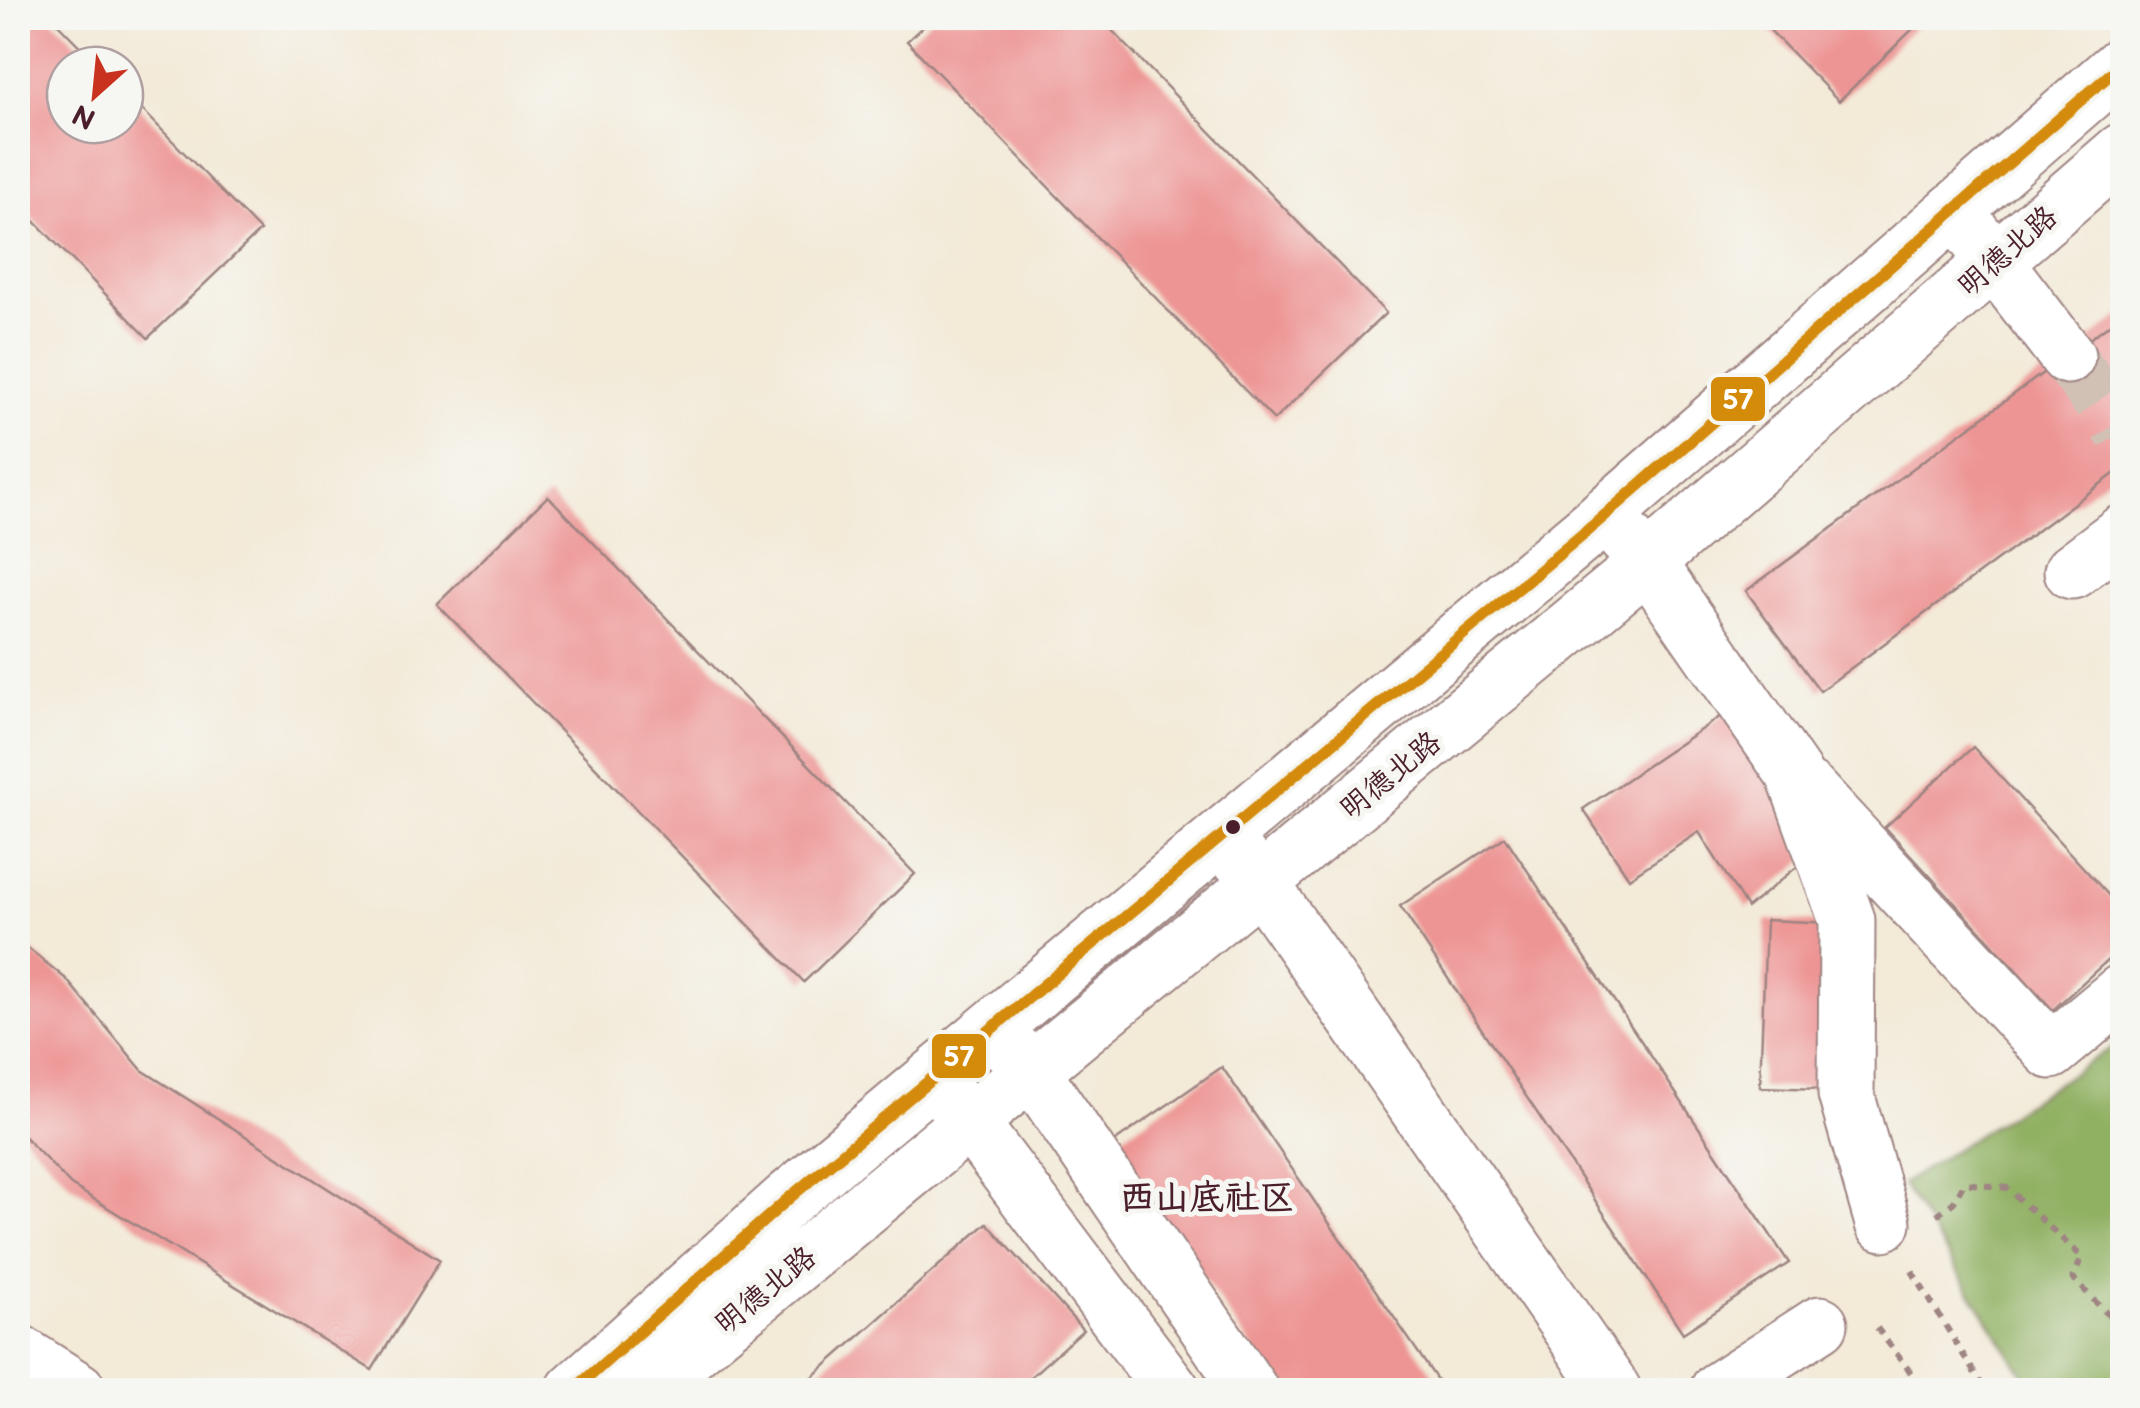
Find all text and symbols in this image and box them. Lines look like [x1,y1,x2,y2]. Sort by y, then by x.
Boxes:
north arrow [45,45,145,145]
text: N [67,96,101,135]
street label: 明德北路 [1951,199,2065,305]
line badge: 57 [1709,375,1767,423]
text: 57 [1722,384,1754,417]
street label: 明德北路 [1333,724,1449,828]
unlabelled marker [1223,817,1243,837]
line badge: 57 [930,1032,988,1080]
text: 57 [943,1041,975,1074]
district label: 西山底社区 [1119,1177,1295,1220]
street label: 明德北路 [708,1239,824,1343]

